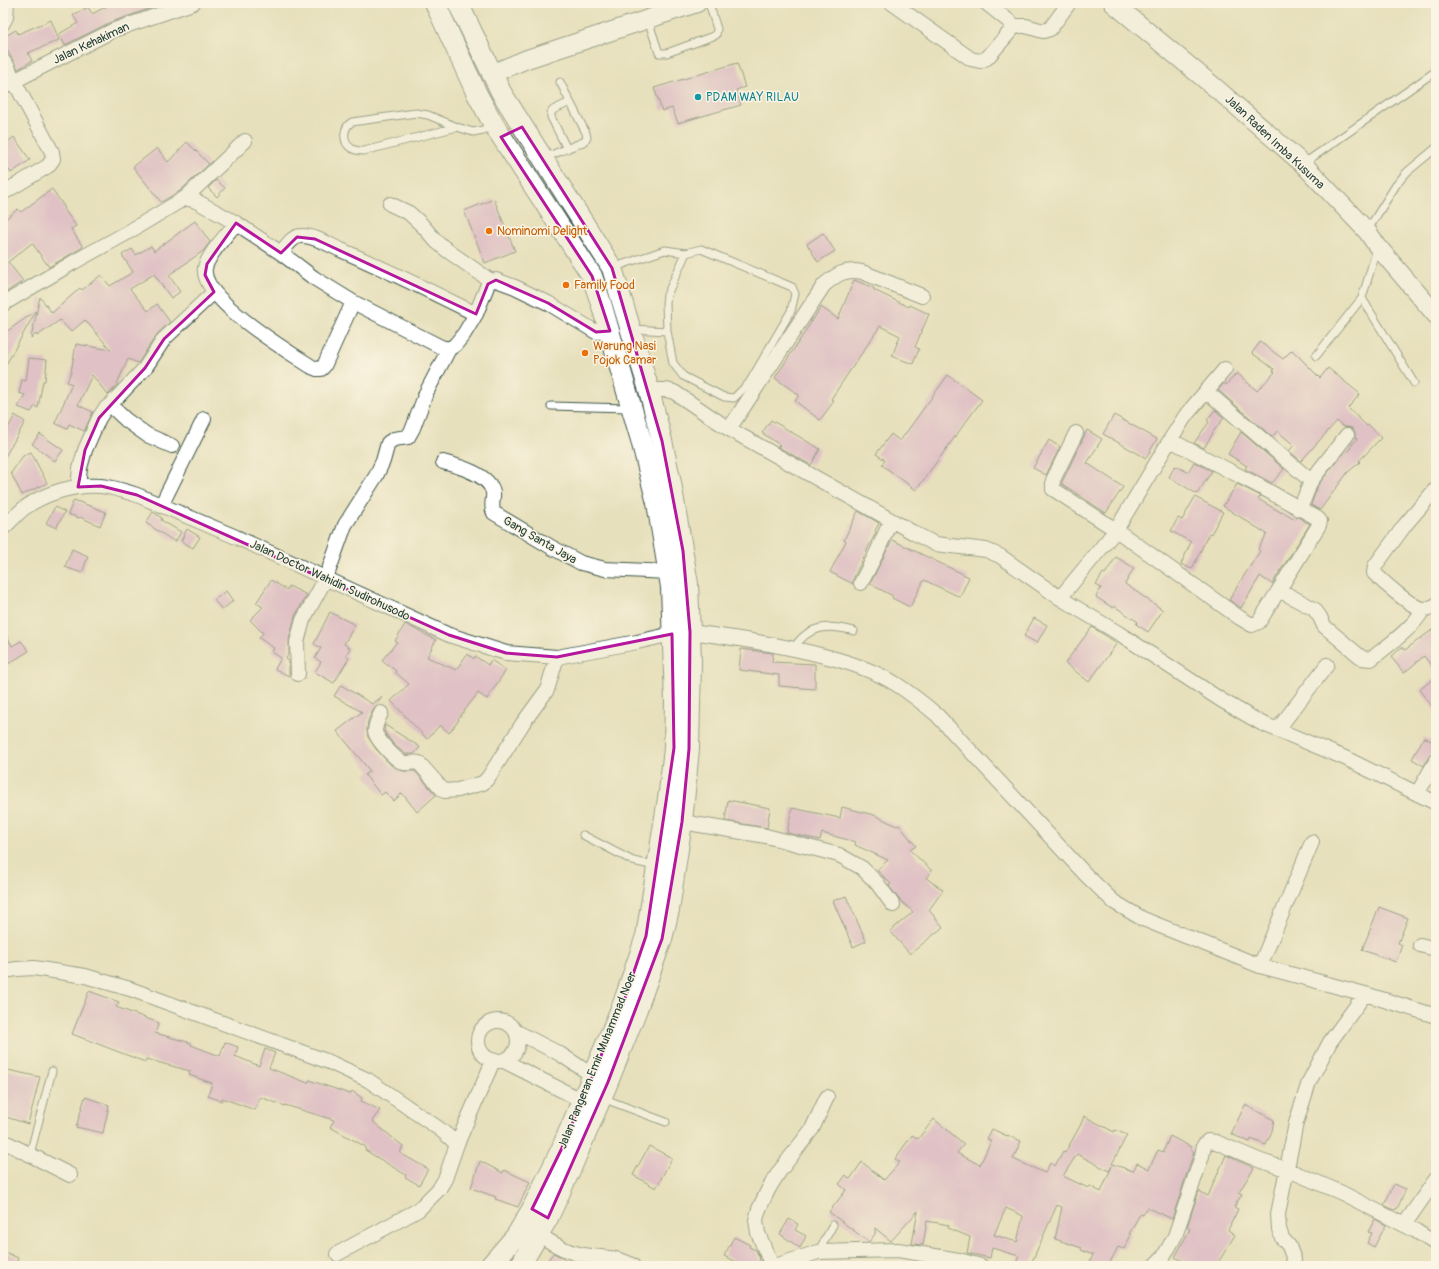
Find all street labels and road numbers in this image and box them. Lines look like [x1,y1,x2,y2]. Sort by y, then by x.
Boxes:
street label: Jalan Kehakiman [51,19,132,68]
street label: Jalan Raden Imba Kusuma [1222,92,1328,193]
street label: Gang Santa Jaya [500,513,580,568]
street label: Jalan Doctor Wahidin Sudirohusodo [247,537,413,624]
street label: Jalan Pangeran Emir Muhammad Noer [555,969,640,1151]

